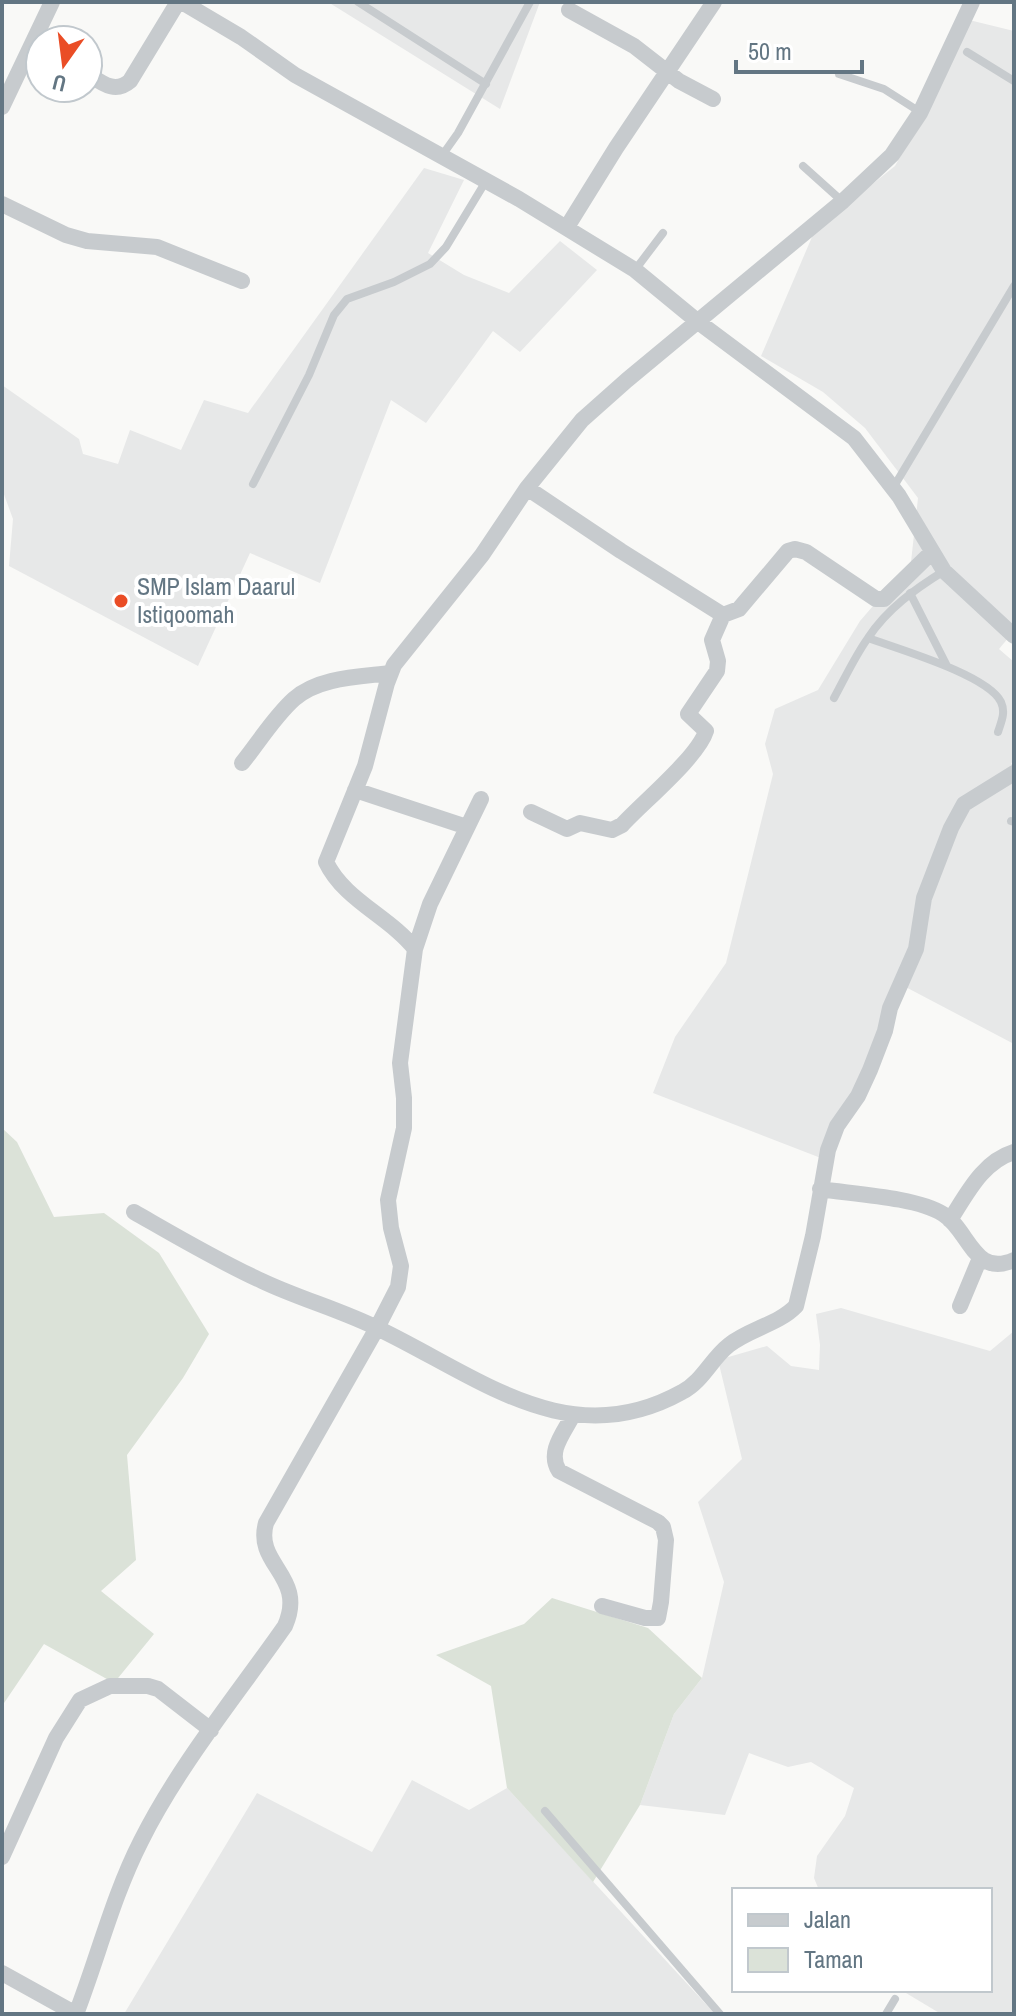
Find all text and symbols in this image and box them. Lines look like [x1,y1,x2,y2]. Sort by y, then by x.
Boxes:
north arrow [24,24,104,104]
scale bar [736,24,862,74]
text: 50 m [748,35,792,67]
text: U [49,67,69,100]
place label: SMP Islam Daarul Istiqoomah [137,570,295,630]
marker: SMP Islam Daarul Istiqoomah [112,592,130,610]
legend [732,1888,992,1992]
text: Jalan [804,1903,851,1935]
text: Taman [804,1943,863,1975]

